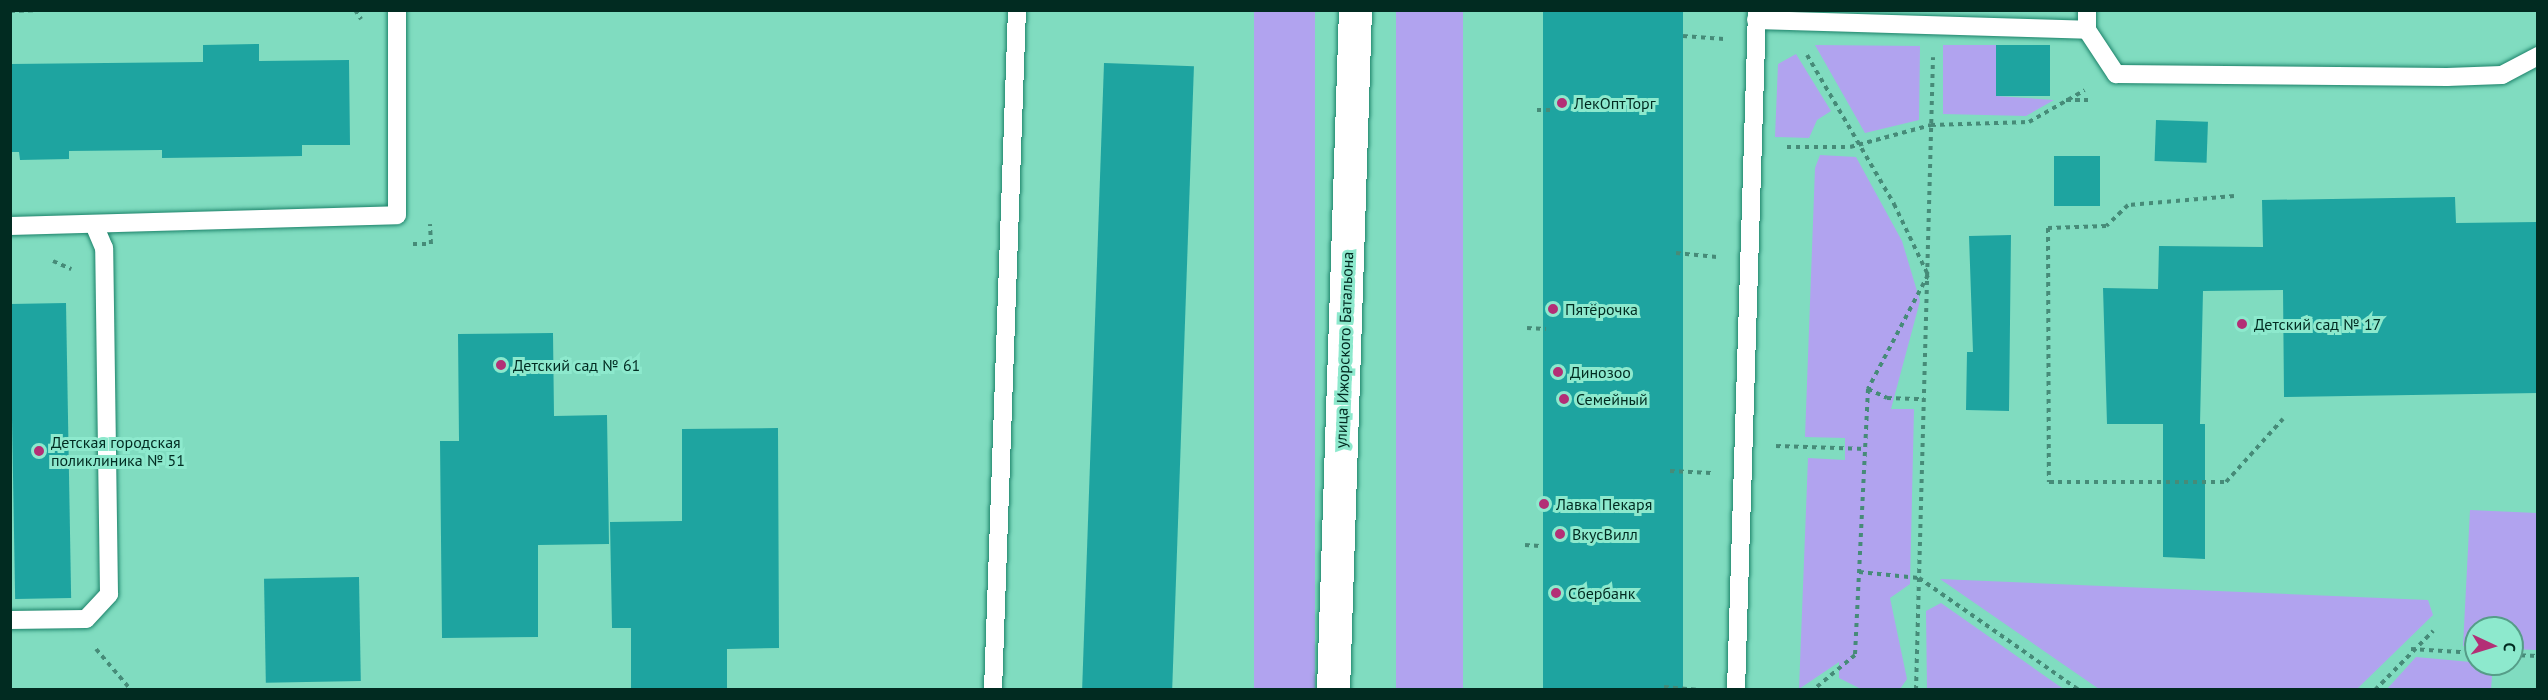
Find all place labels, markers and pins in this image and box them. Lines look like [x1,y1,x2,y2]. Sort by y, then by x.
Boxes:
place label: ЛекОптТорг [1574,93,1656,113]
marker: ЛекОптТорг [1555,96,1569,110]
place label: Пятёрочка [1565,299,1638,319]
marker: Пятёрочка [1546,302,1560,316]
place label: Детский сад № 17 [2254,314,2381,334]
marker: Детский сад № 17 [2235,317,2249,331]
place label: Детский сад № 61 [513,355,640,375]
marker: Детский сад № 61 [494,358,508,372]
place label: Динозоо [1570,362,1631,382]
marker: Динозоо [1551,365,1565,379]
place label: Семейный [1576,389,1648,409]
marker: Семейный [1557,392,1571,406]
place label: Детская городская поликлиника № 51 [51,432,185,470]
marker: Детская городская поликлиника № 51 [32,444,46,458]
place label: Лавка Пекаря [1556,494,1652,514]
marker: Лавка Пекаря [1537,497,1551,511]
place label: ВкусВилл [1572,524,1638,544]
marker: ВкусВилл [1553,527,1567,541]
place label: Сбербанк [1568,583,1635,603]
marker: Сбербанк [1549,586,1563,600]

